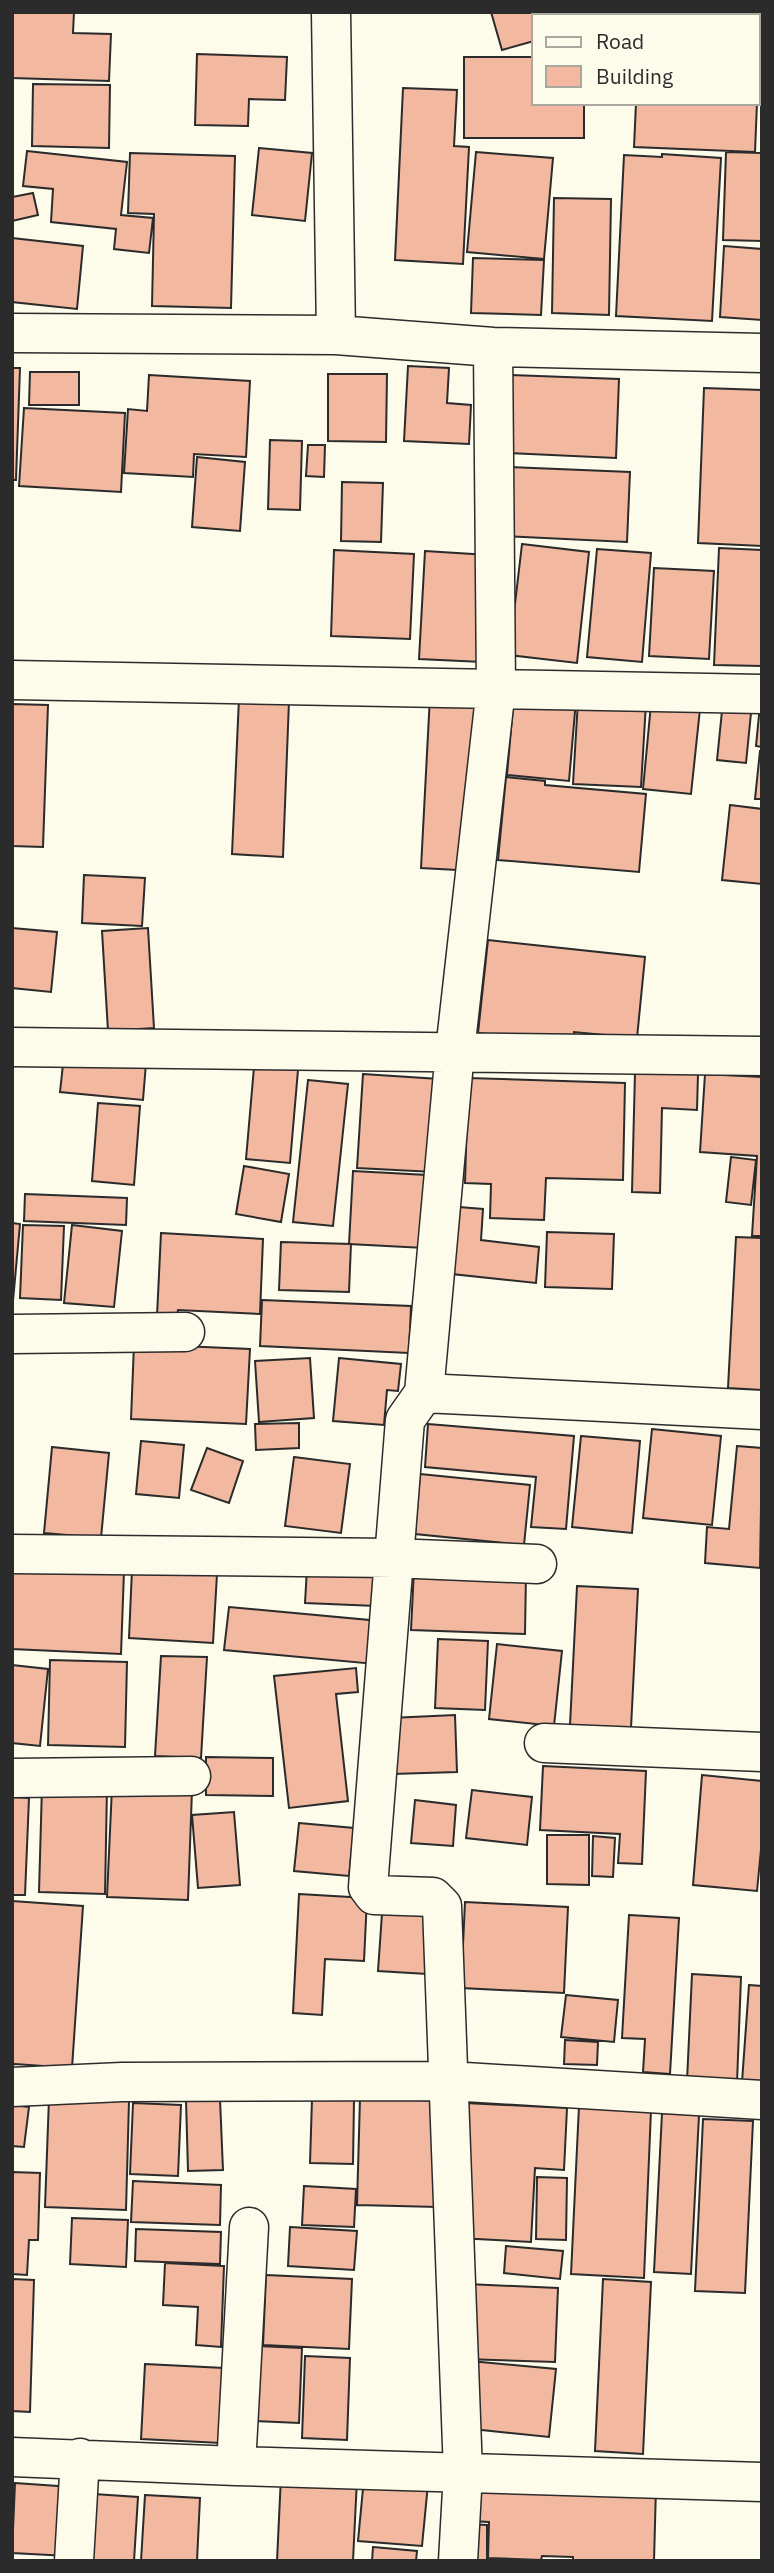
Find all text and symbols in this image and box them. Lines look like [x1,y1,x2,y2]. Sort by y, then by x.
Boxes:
legend [532,14,760,105]
text: Road [596,27,644,55]
text: Building [596,62,673,90]

